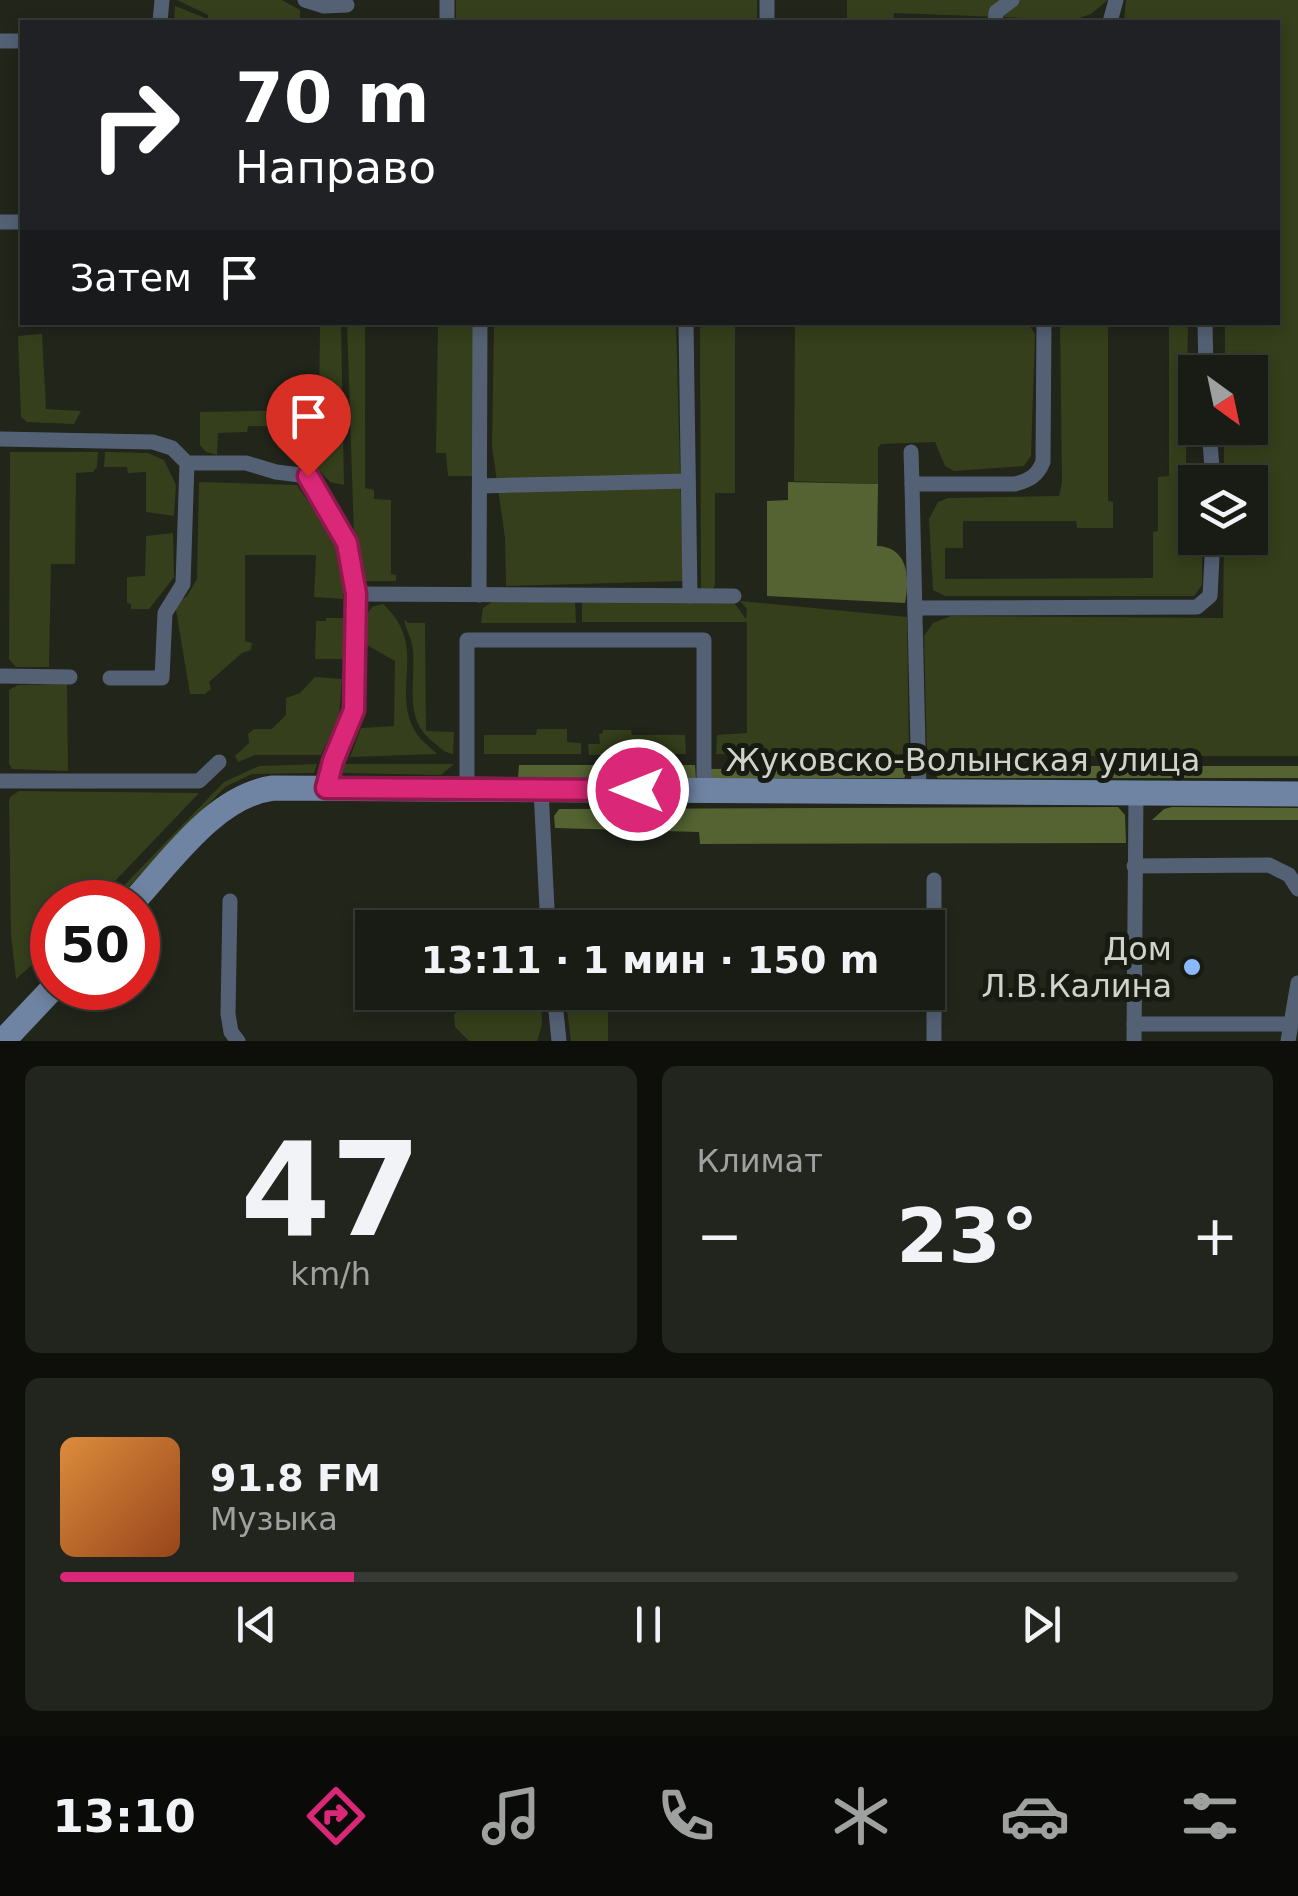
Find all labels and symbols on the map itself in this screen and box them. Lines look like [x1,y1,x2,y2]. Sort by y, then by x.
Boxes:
north arrow [1178,355,1268,445]
pin [266,374,351,477]
position arrow [586,738,690,842]
street label: Жуковско-Волынская улица [726,741,1200,779]
speed limit sign: 50 [30,880,160,1010]
place label: Дом Л.В.Калина [982,930,1172,1005]
marker: Дом Л.В.Калина [1181,956,1203,978]

